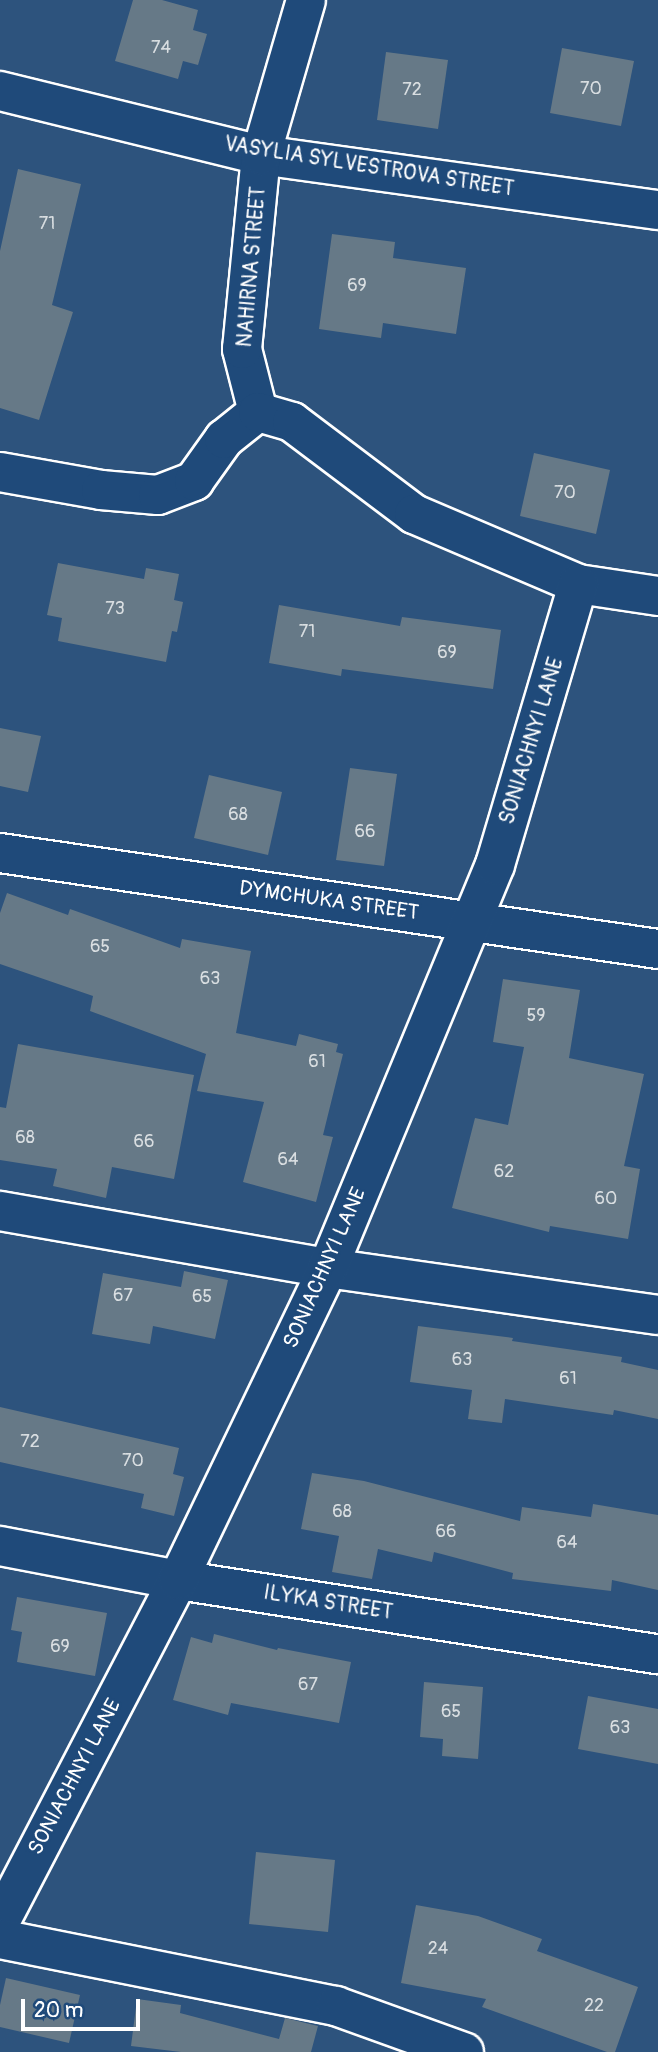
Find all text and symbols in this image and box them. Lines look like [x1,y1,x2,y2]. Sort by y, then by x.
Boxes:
house number: 74 [151,37,171,59]
house number: 70 [580,78,602,100]
house number: 72 [402,79,422,101]
street label: VASYLIA SYLVESTROVA STREET [222,132,516,202]
street label: NAHIRNA STREET [232,186,272,348]
house number: 71 [39,213,55,235]
house number: 69 [347,275,367,297]
house number: 70 [554,482,576,504]
house number: 73 [105,598,125,620]
house number: 71 [299,621,315,643]
house number: 69 [437,642,457,664]
street label: SONIACHNYI LANE [495,655,569,827]
house number: 68 [228,804,248,826]
house number: 66 [355,821,375,843]
street label: DYMCHUKA STREET [238,876,420,926]
house number: 65 [90,936,110,958]
house number: 63 [200,968,220,990]
house number: 59 [526,1005,546,1027]
house number: 61 [308,1051,326,1073]
house number: 68 [15,1127,35,1149]
house number: 66 [134,1131,154,1153]
house number: 64 [278,1149,298,1171]
house number: 62 [494,1161,514,1183]
street label: SONIACHNYI LANE [278,1184,372,1352]
house number: 60 [595,1188,617,1210]
house number: 67 [113,1285,133,1307]
house number: 65 [192,1286,212,1308]
house number: 63 [452,1349,472,1371]
house number: 61 [559,1368,577,1390]
house number: 72 [20,1431,40,1453]
house number: 70 [122,1450,144,1472]
house number: 68 [332,1501,352,1523]
house number: 66 [436,1521,456,1543]
house number: 64 [557,1532,577,1554]
street label: ILYKA STREET [262,1580,394,1626]
house number: 69 [50,1636,70,1658]
house number: 67 [298,1674,318,1696]
street label: SONIACHNYI LANE [23,1695,127,1859]
house number: 65 [441,1701,461,1723]
house number: 63 [610,1717,630,1739]
house number: 24 [428,1938,448,1960]
scale bar [24,1986,144,2030]
house number: 22 [584,1995,604,2017]
text: 20 m [34,1997,83,2024]

